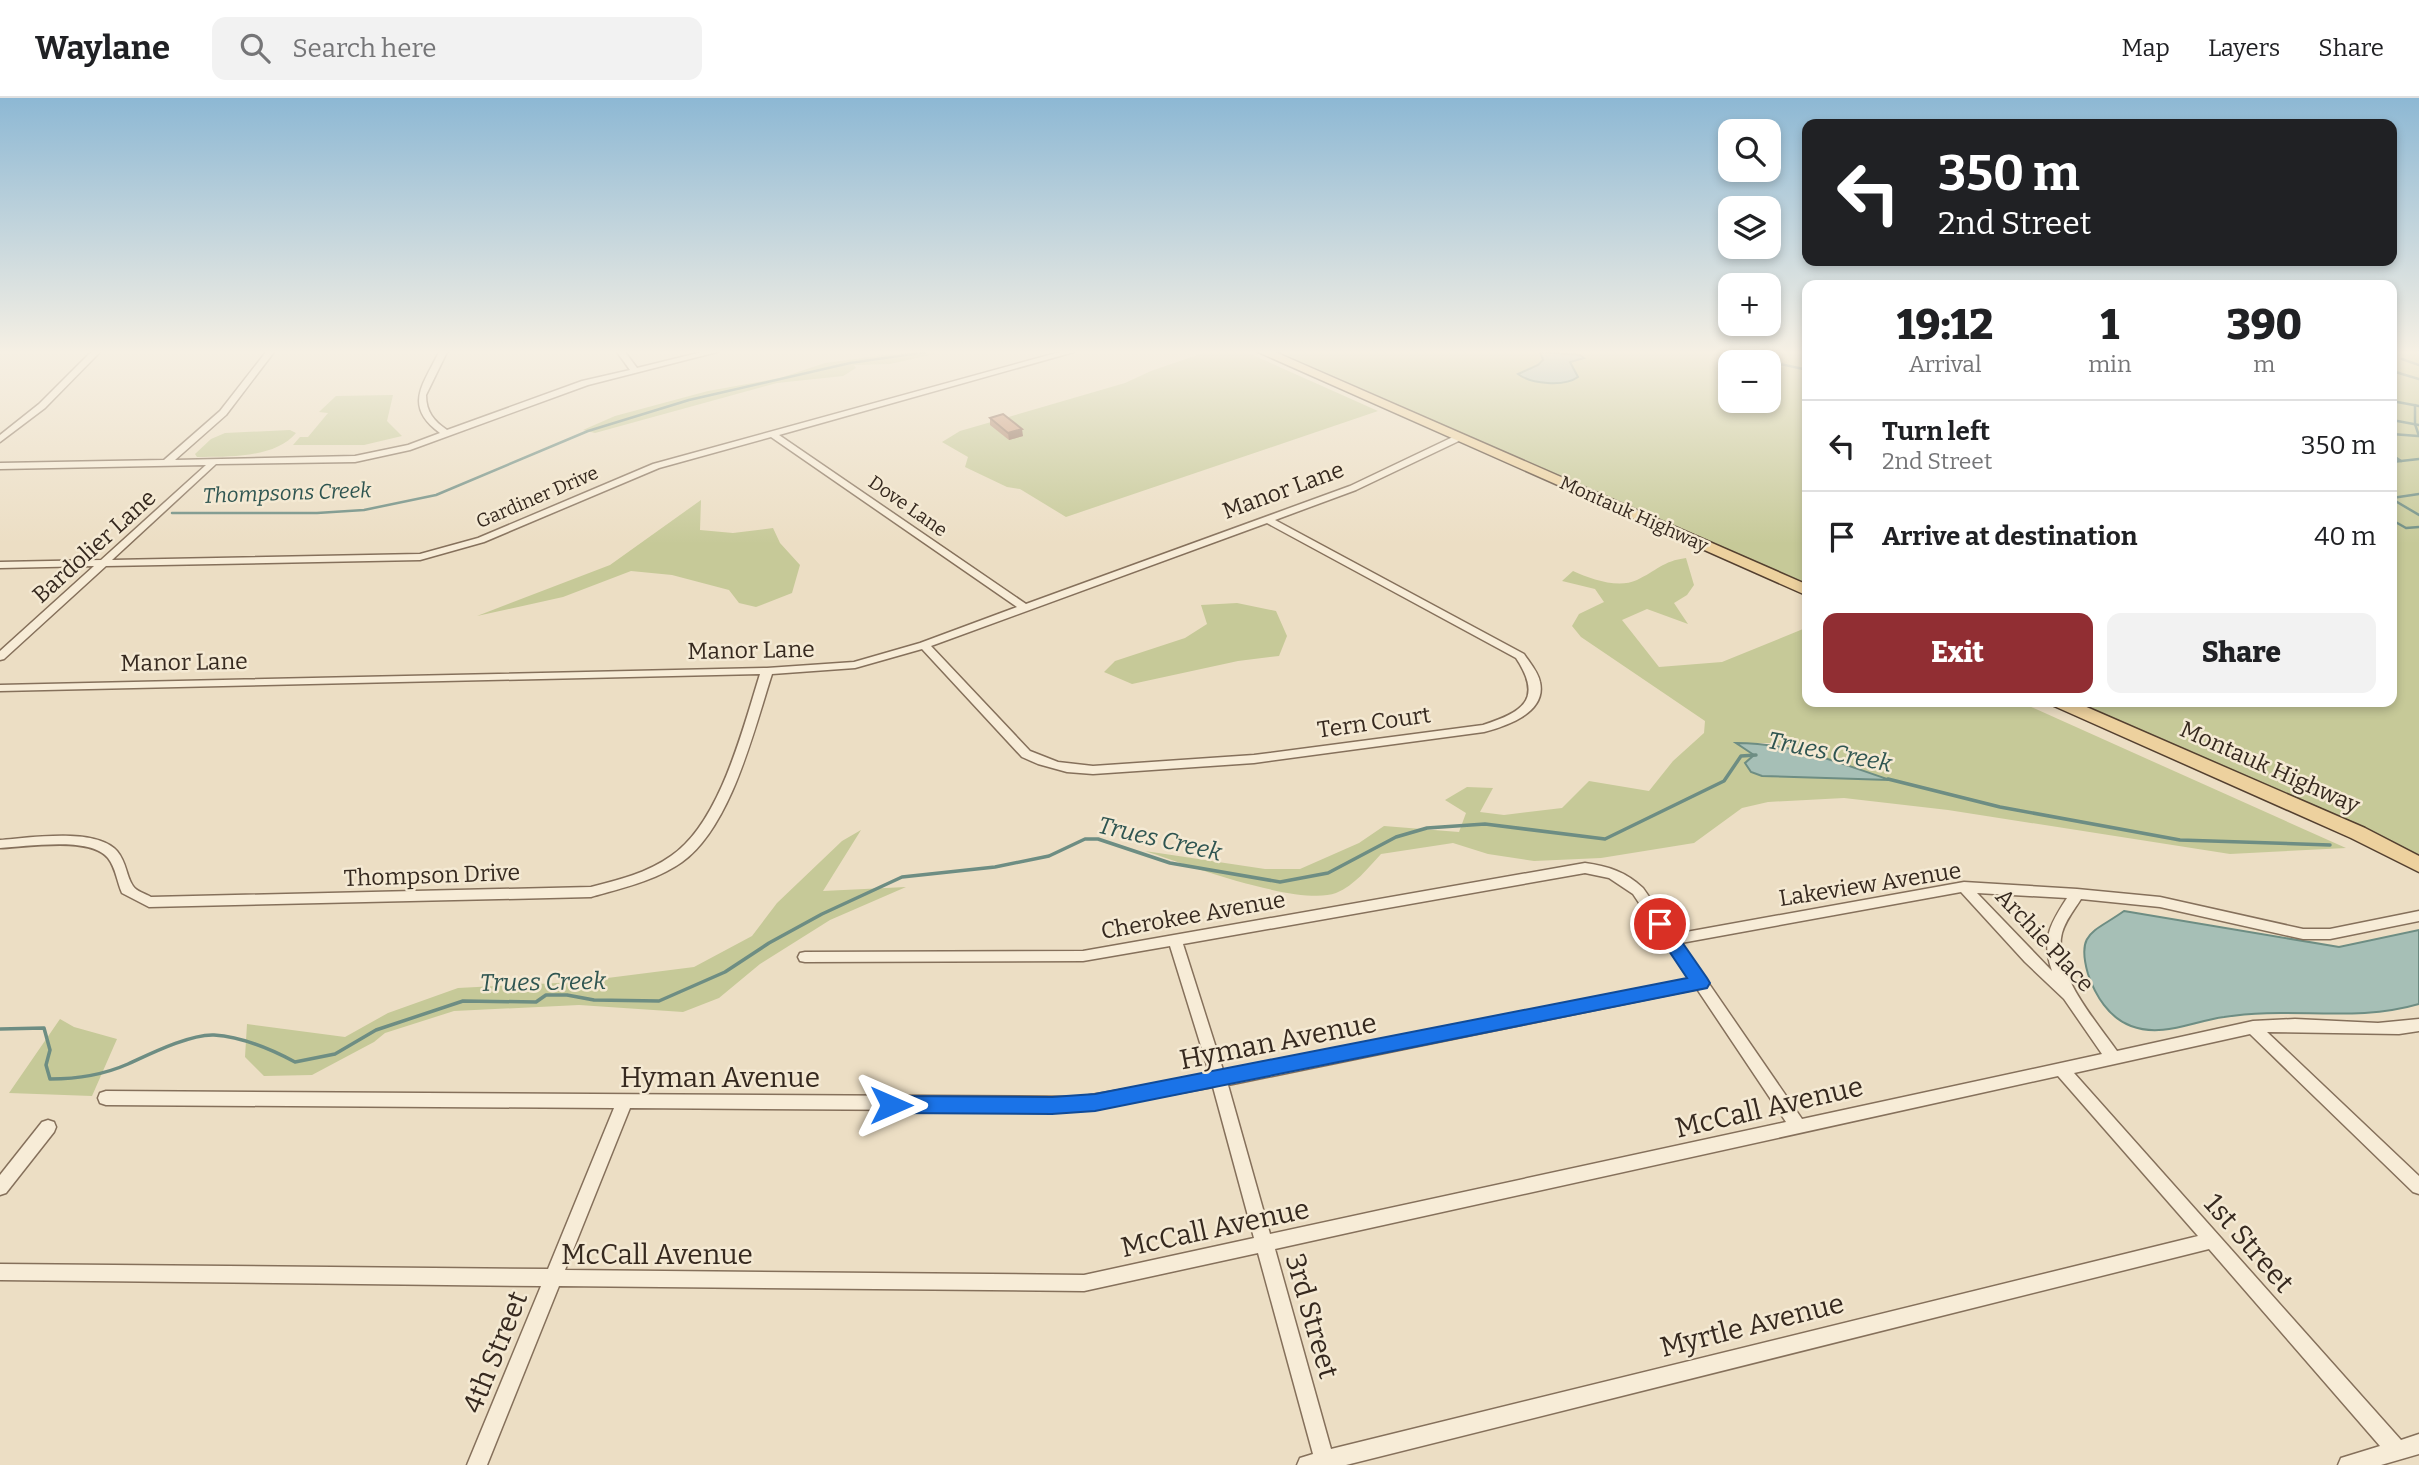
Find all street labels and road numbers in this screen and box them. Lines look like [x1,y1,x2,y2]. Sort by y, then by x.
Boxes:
street label: Manor Lane [1218,455,1348,525]
street label: Gardiner Drive [472,461,602,533]
street label: Dove Lane [864,470,952,542]
street label: Montauk Highway [1556,471,1713,557]
street label: Bardolier Lane [27,483,161,609]
street label: Manor Lane [687,635,815,665]
street label: Manor Lane [120,647,248,677]
street label: Tern Court [1316,700,1432,744]
street label: Montauk Highway [2176,715,2365,820]
street label: Lakeview Avenue [1777,856,1963,912]
street label: Thompson Drive [343,858,521,892]
street label: Archie Place [1990,882,2100,998]
street label: Cherokee Avenue [1099,885,1287,945]
street label: Hyman Avenue [1177,1006,1379,1076]
street label: Hyman Avenue [620,1061,820,1094]
street label: McCall Avenue [1672,1069,1866,1145]
street label: 1st Street [2197,1187,2301,1299]
street label: McCall Avenue [1118,1192,1312,1264]
street label: McCall Avenue [561,1238,753,1271]
street label: 3rd Street [1278,1250,1346,1382]
street label: 4th Street [456,1286,534,1418]
street label: Myrtle Avenue [1657,1286,1847,1364]

